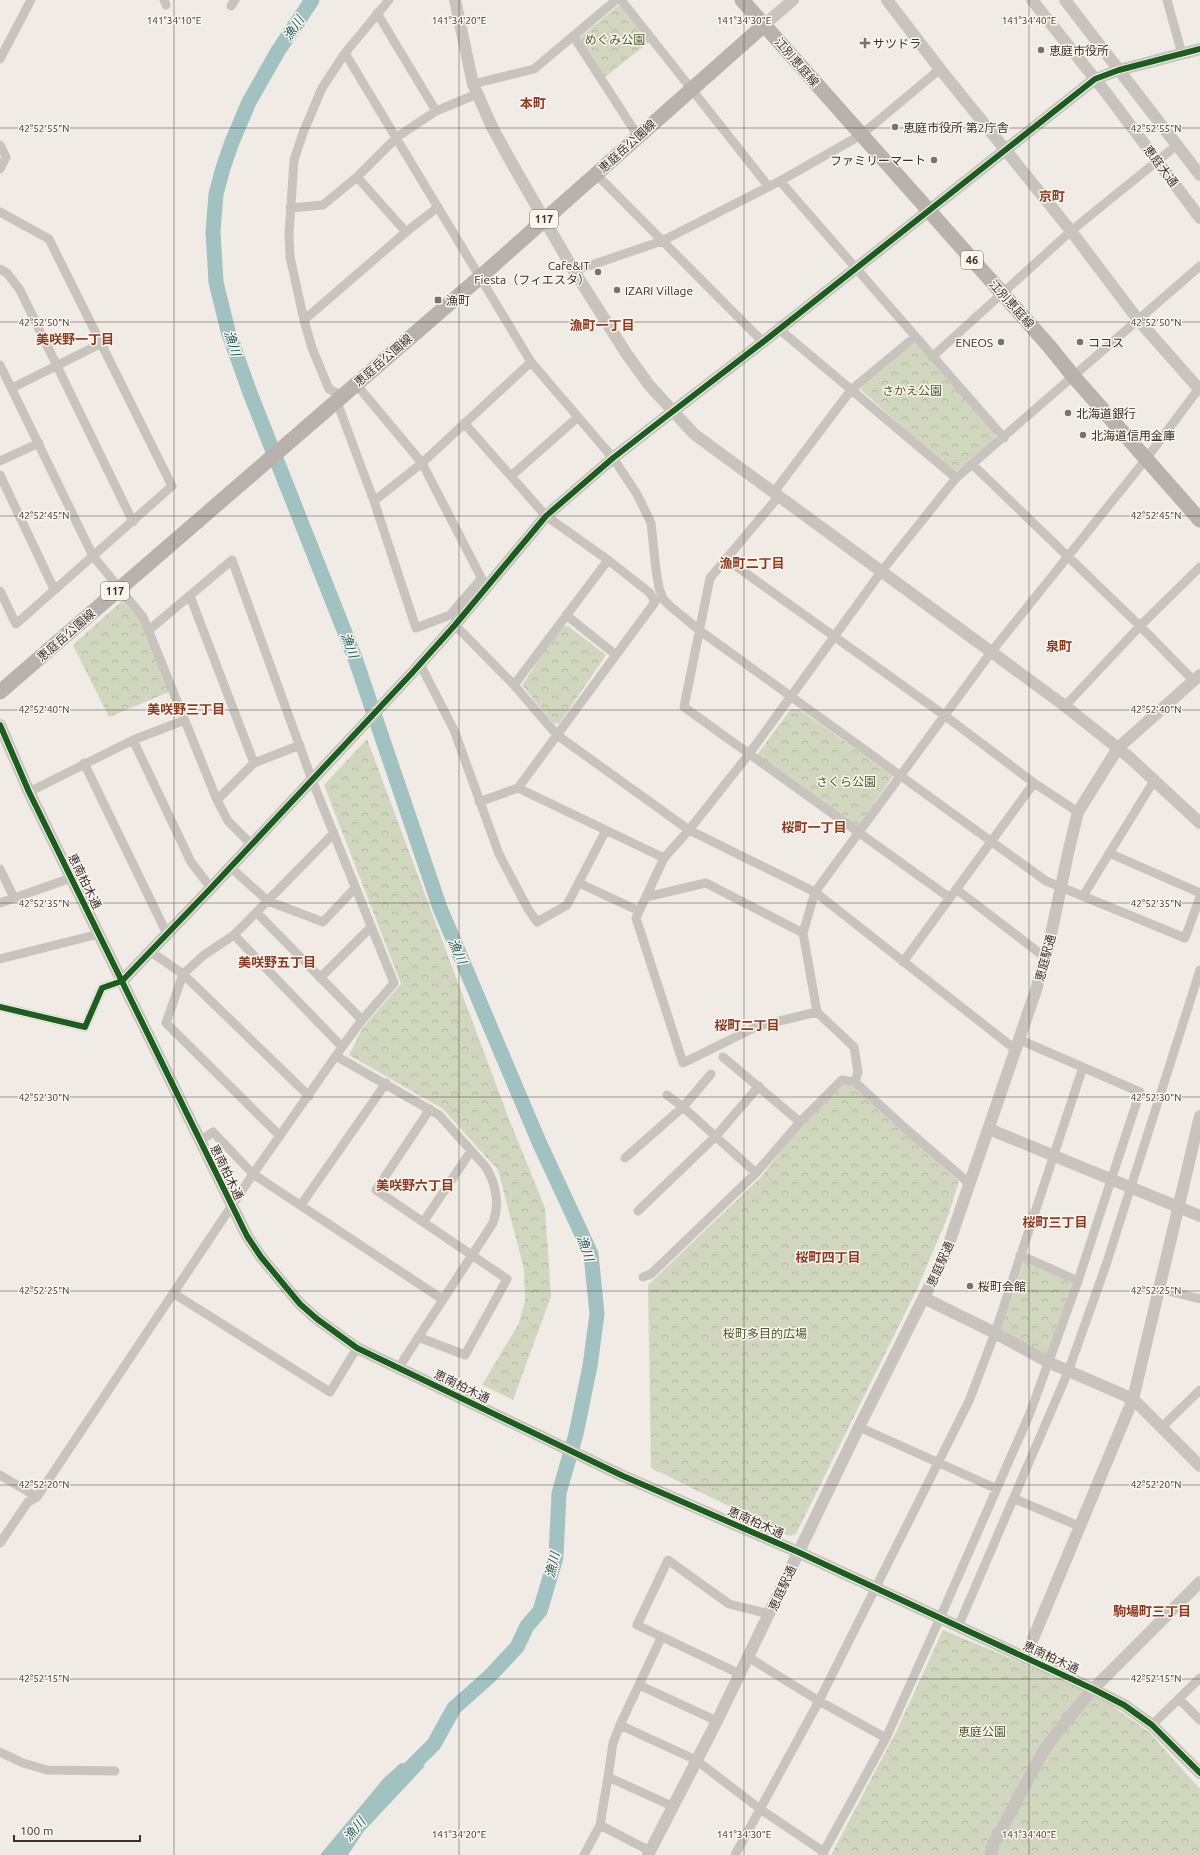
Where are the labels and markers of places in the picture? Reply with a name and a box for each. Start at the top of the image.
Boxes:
place label: サツドラ [873,37,921,50]
marker: サツドラ [860,38,870,48]
place label: 恵庭市役所 [1049,44,1109,57]
marker: 恵庭市役所 [1036,45,1046,55]
place label: 恵庭市役所 第2庁舎 [903,121,1009,134]
marker: 恵庭市役所 第2庁舎 [890,122,900,132]
place label: ファミリーマート [830,154,926,167]
marker: ファミリーマート [929,155,939,165]
place label: Cafe&IT Fiesta（フィエスタ） [474,259,590,286]
marker: Cafe&IT Fiesta（フィエスタ） [593,267,603,277]
place label: IZARI Village [625,284,693,297]
marker: IZARI Village [612,285,622,295]
place label: 漁町 [446,294,470,307]
marker: 漁町 [433,295,443,305]
place label: ENEOS [956,336,993,349]
place label: ココス [1088,336,1124,349]
marker: ENEOS [996,337,1006,347]
marker: ココス [1075,337,1085,347]
place label: 北海道銀行 [1076,407,1136,420]
marker: 北海道銀行 [1063,408,1073,418]
place label: 北海道信用金庫 [1091,429,1175,442]
marker: 北海道信用金庫 [1078,430,1088,440]
place label: 桜町会館 [978,1280,1026,1293]
marker: 桜町会館 [965,1281,975,1291]

